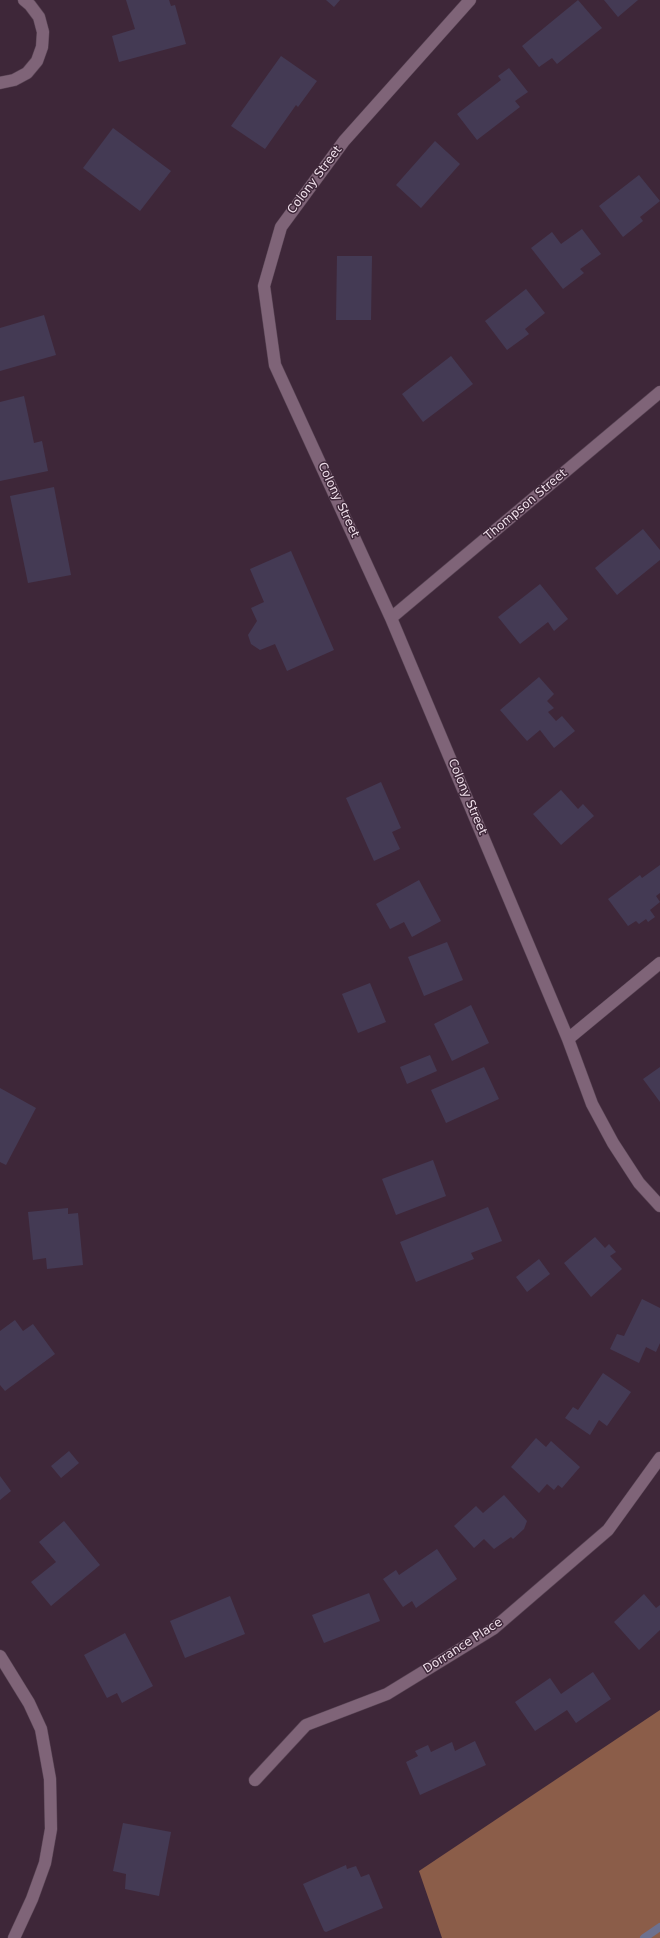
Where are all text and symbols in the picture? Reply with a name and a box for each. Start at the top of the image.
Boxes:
street label: Colony Street [285,143,345,217]
street label: Colony Street [314,460,362,540]
street label: Thompson Street [482,466,570,544]
street label: Colony Street [444,757,490,837]
street label: Dorrance Place [421,1615,505,1677]

